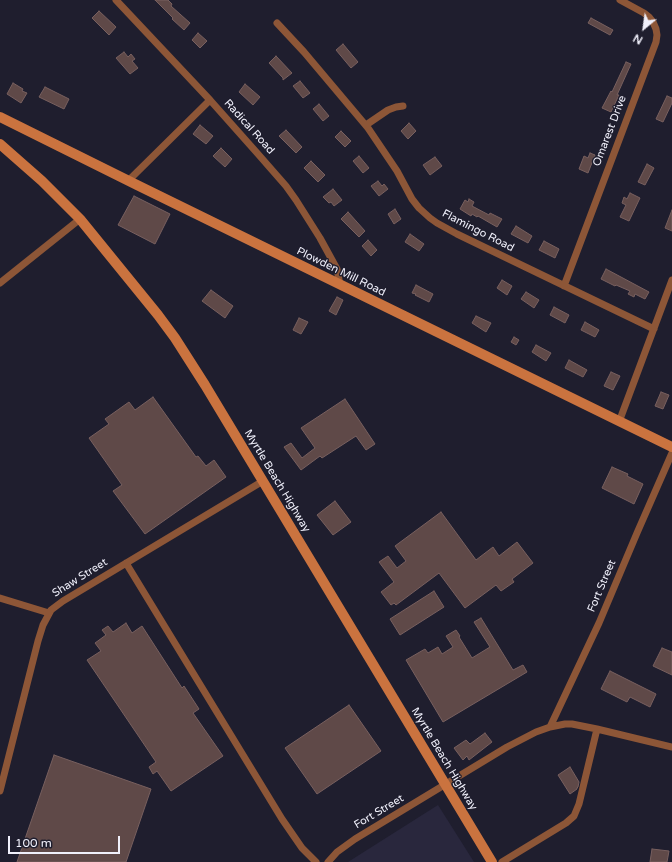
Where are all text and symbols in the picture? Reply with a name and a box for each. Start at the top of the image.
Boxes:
north arrow [624,8,664,48]
text: N [631,31,645,47]
street label: Omarest Drive [590,94,630,168]
street label: Radical Road [221,97,277,157]
street label: Flamingo Road [440,207,516,255]
street label: Plowden Mill Road [294,245,388,299]
street label: Myrtle Beach Highway [241,427,313,535]
street label: Shaw Street [50,556,110,600]
street label: Fort Street [585,558,619,614]
street label: Myrtle Beach Highway [408,705,480,813]
street label: Fort Street [352,792,406,832]
scale bar [10,828,122,854]
text: 100 m [15,836,52,850]

